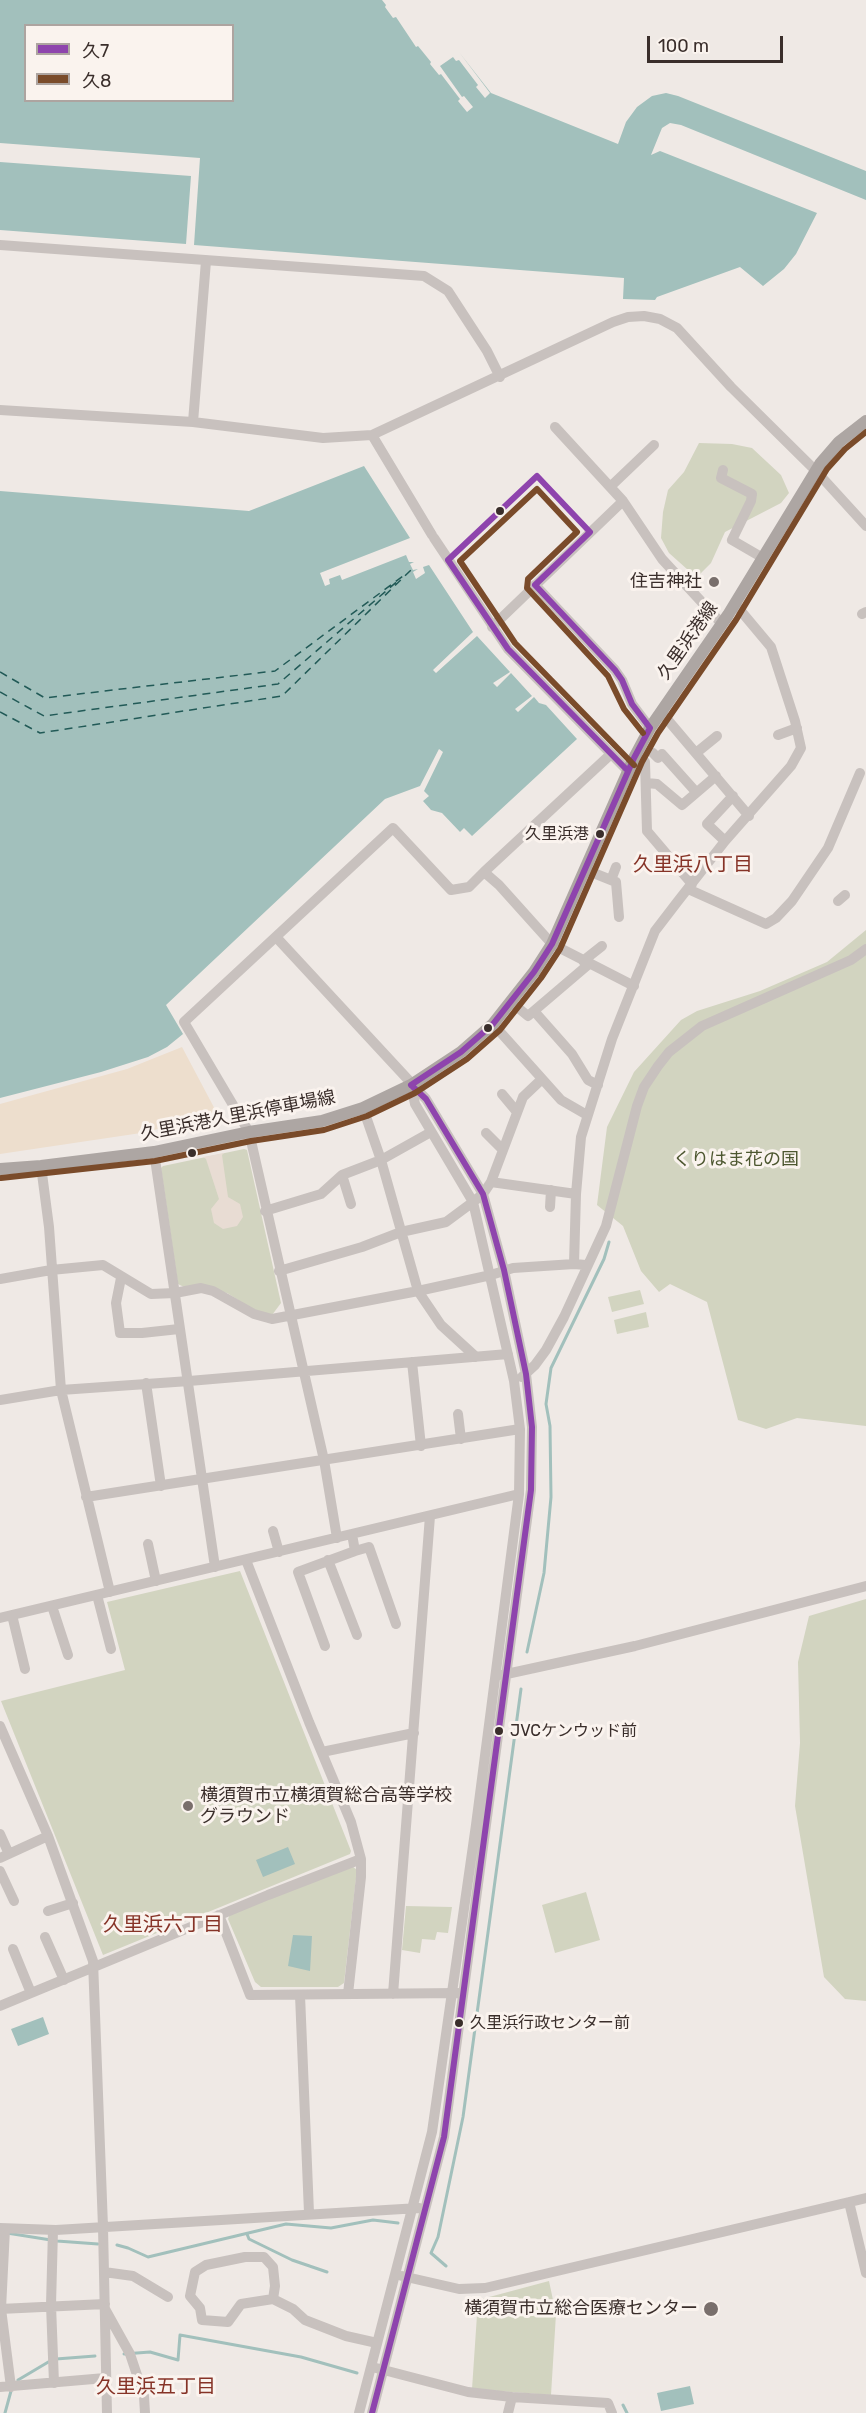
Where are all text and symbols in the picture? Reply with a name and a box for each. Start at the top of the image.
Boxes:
legend [24,24,234,102]
scale bar [650,24,786,62]
text: 100 m [658,35,709,57]
text: 久7 [82,40,109,62]
text: 久8 [82,70,111,92]
unlabelled marker [494,505,506,517]
place label: 住吉神社 [630,571,702,593]
marker: 住吉神社 [707,575,721,589]
street label: 久里浜港線 [653,598,723,684]
place label: 久里浜港 [525,824,589,844]
marker: 久里浜港 [594,828,606,840]
district label: 久里浜八丁目 [633,853,753,877]
unlabelled marker [482,1022,494,1034]
street label: 久里浜港久里浜停車場線 [139,1087,337,1145]
unlabelled marker [186,1147,198,1159]
park label: くりはま花の国 [673,1149,799,1171]
place label: JVCケンウッド前 [510,1721,637,1741]
marker: JVCケンウッド前 [493,1725,505,1737]
place label: 横須賀市立横須賀総合高等学校 グラウンド [200,1785,452,1828]
marker: 横須賀市立横須賀総合高等学校 グラウンド [181,1799,195,1813]
district label: 久里浜六丁目 [103,1913,223,1937]
place label: 久里浜行政センター前 [470,2013,630,2033]
marker: 久里浜行政センター前 [453,2017,465,2029]
place label: 横須賀市立総合医療センター [464,2298,698,2320]
marker: 横須賀市立総合医療センター [702,2300,720,2318]
district label: 久里浜五丁目 [96,2375,216,2399]

